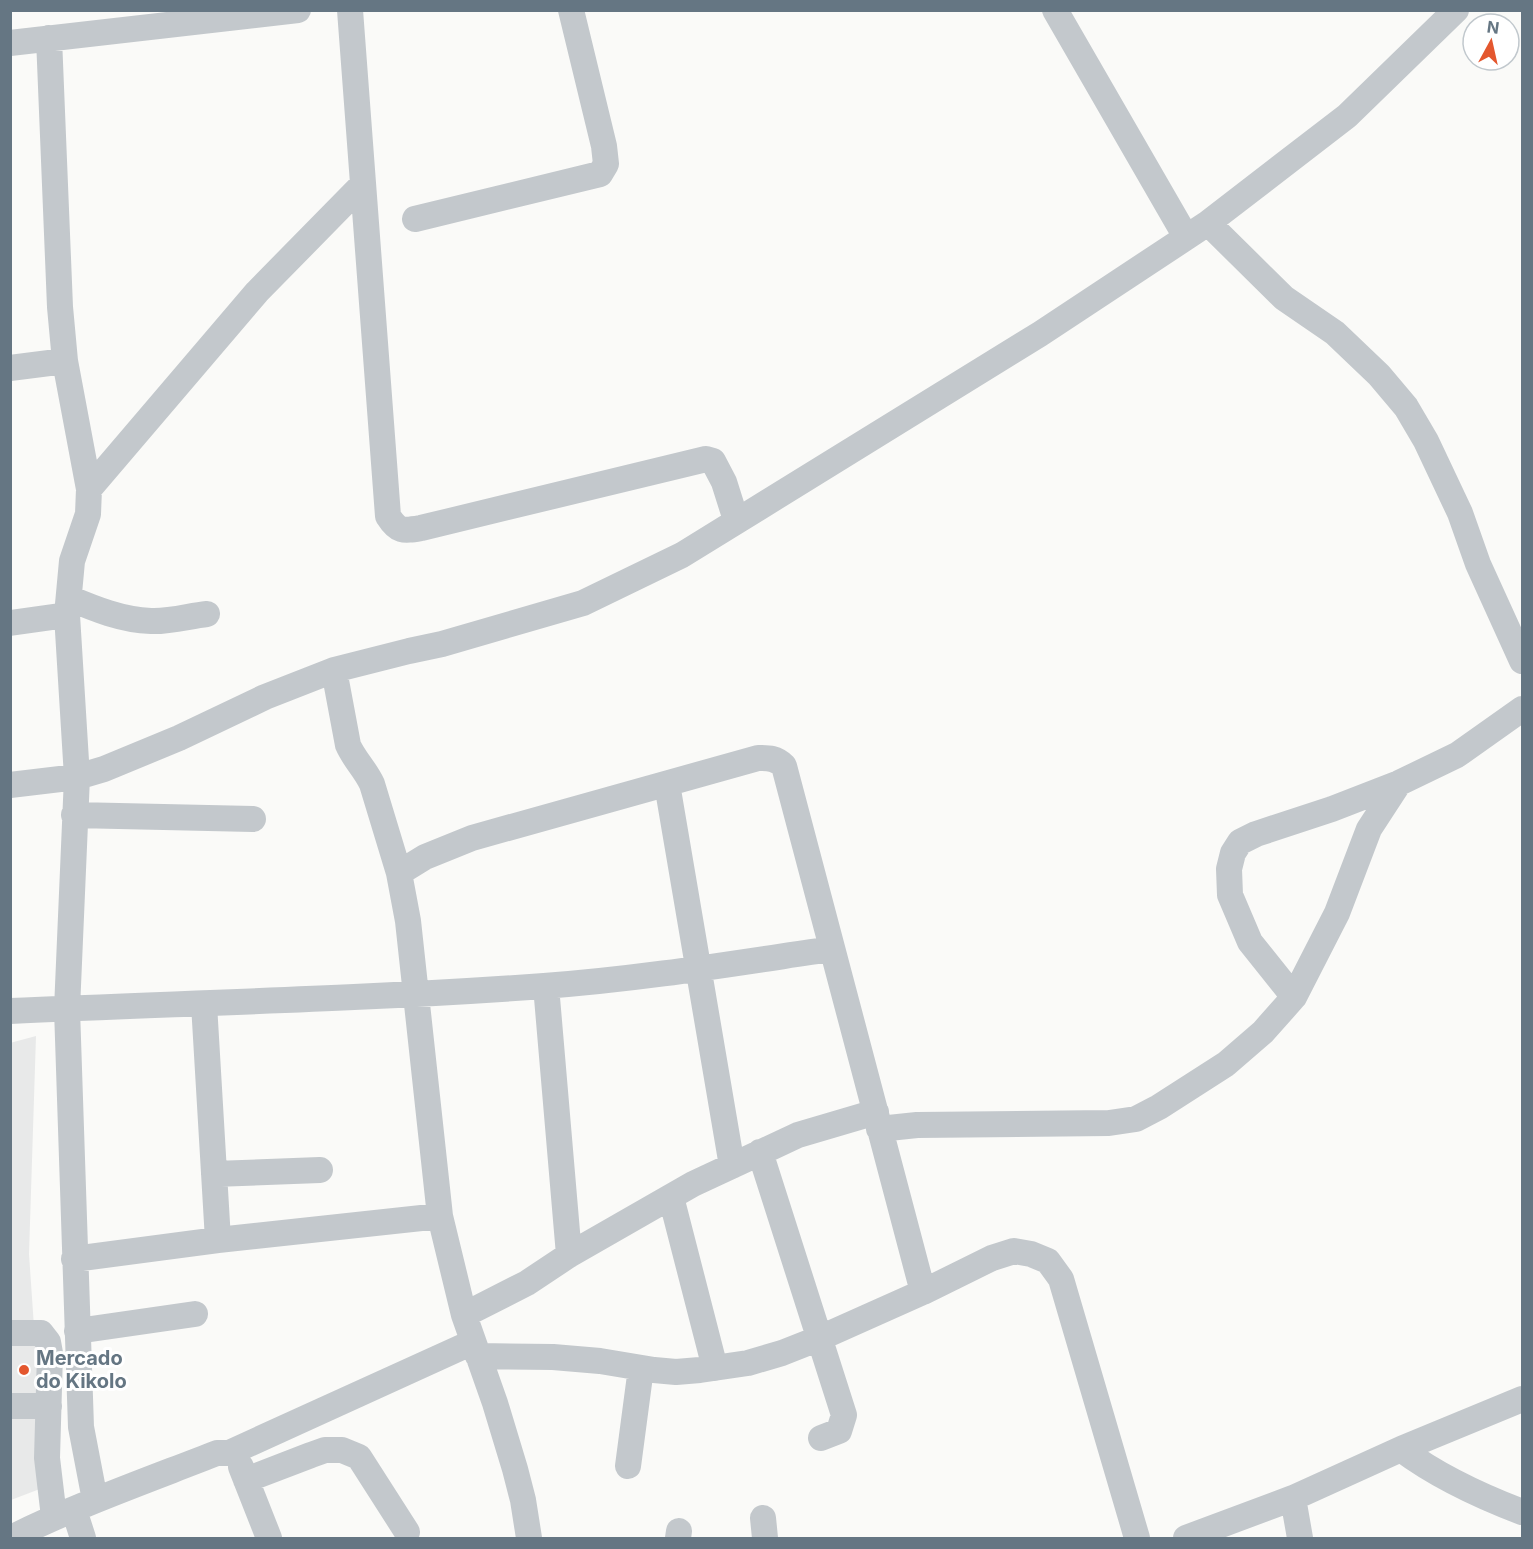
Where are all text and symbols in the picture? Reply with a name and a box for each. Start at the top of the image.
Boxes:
north arrow [1461,12,1521,72]
text: N [1486,16,1501,38]
place label: Mercado do Kikolo [36,1346,127,1393]
marker: Mercado do Kikolo [17,1363,31,1377]

